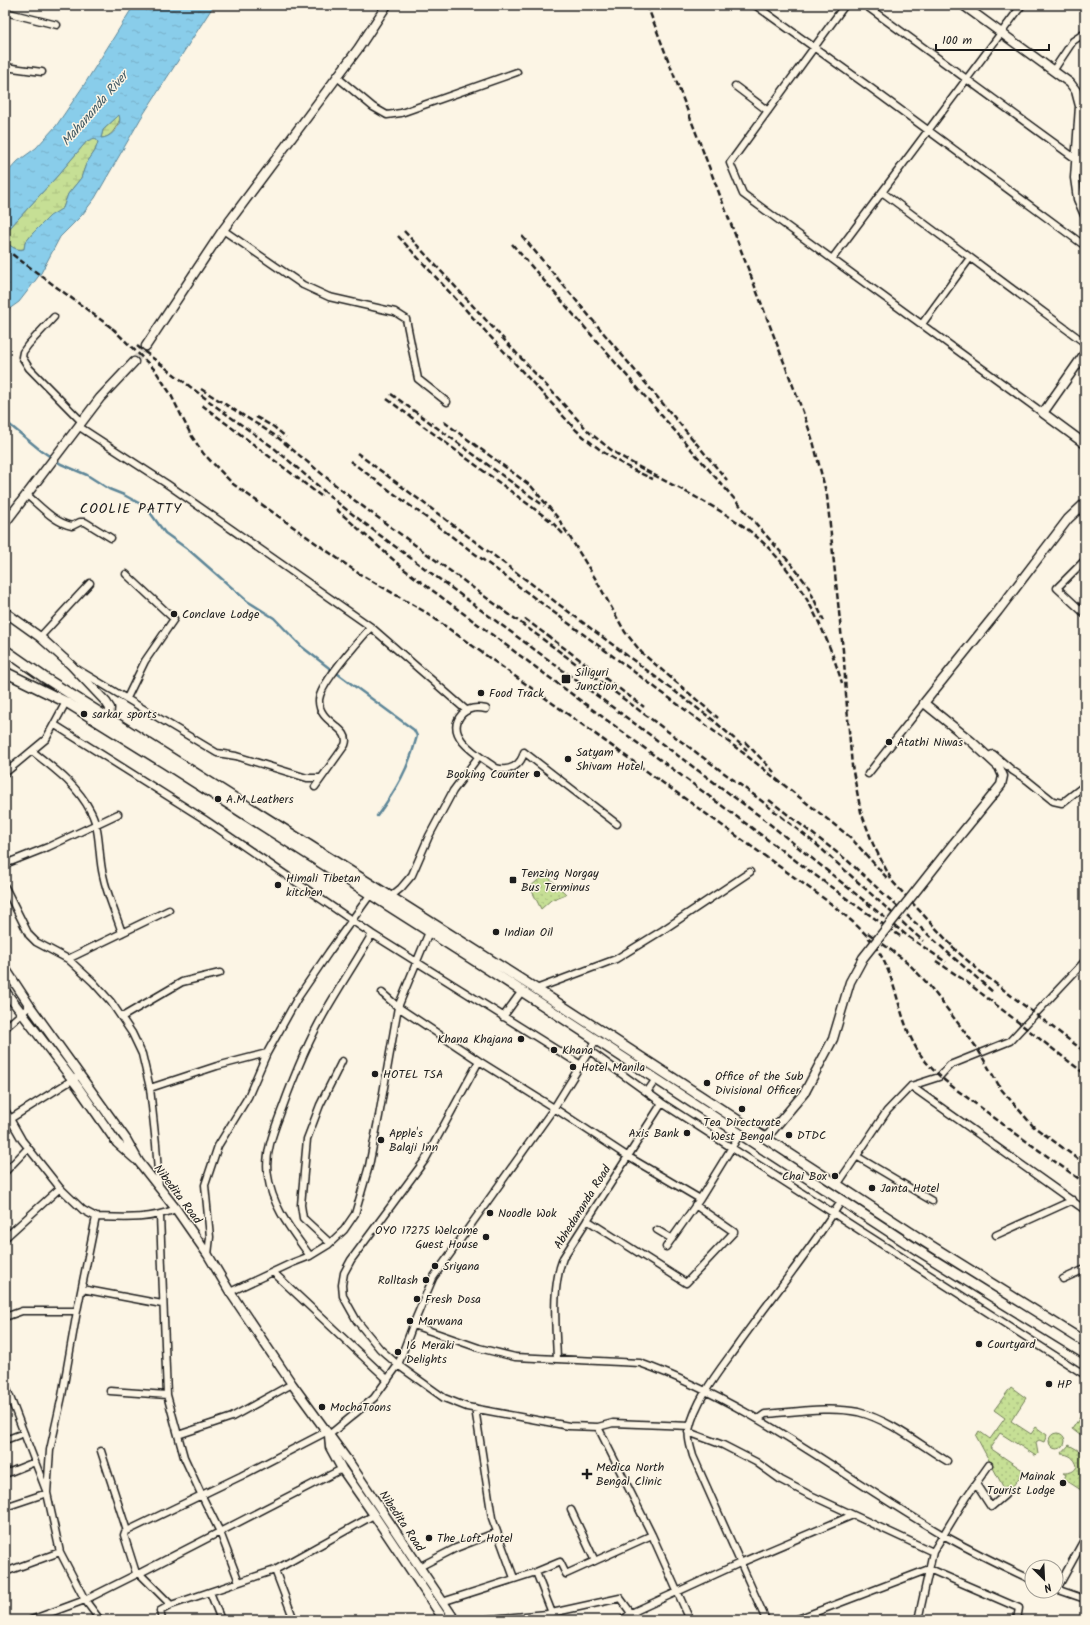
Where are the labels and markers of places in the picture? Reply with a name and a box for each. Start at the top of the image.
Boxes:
place label: Conclave Lodge [182,605,260,624]
marker: Conclave Lodge [169,609,179,619]
place label: Siliguri Junction [575,663,617,696]
marker: Siliguri Junction [560,673,572,685]
place label: Food Track [489,684,544,703]
marker: Food Track [476,688,486,698]
place label: sarkar sports [92,705,157,724]
marker: sarkar sports [79,709,89,719]
place label: Atathi Niwas [897,733,963,752]
marker: Atathi Niwas [884,737,894,747]
place label: Satyam Shivam Hotel [576,743,643,776]
marker: Satyam Shivam Hotel [563,754,573,764]
place label: Booking Counter [446,765,530,784]
marker: Booking Counter [532,769,542,779]
place label: A.M Leathers [226,790,294,809]
marker: A.M Leathers [213,794,223,804]
place label: Tenzing Norgay Bus Terminus [521,864,599,897]
place label: Himali Tibetan kitchen [286,869,360,902]
marker: Tenzing Norgay Bus Terminus [508,875,518,885]
marker: Himali Tibetan kitchen [273,880,283,890]
place label: Indian Oil [504,923,553,942]
marker: Indian Oil [491,927,501,937]
place label: Khana Khajana [437,1030,513,1049]
marker: Khana Khajana [516,1034,526,1044]
place label: Khana [562,1041,594,1060]
marker: Khana [549,1045,559,1055]
place label: Hotel Manila [581,1058,646,1077]
marker: Hotel Manila [568,1062,578,1072]
place label: HOTEL TSA [383,1065,443,1084]
place label: Office of the Sub Divisional Officer [715,1067,804,1100]
marker: HOTEL TSA [370,1069,380,1079]
marker: Office of the Sub Divisional Officer [702,1078,712,1088]
marker: Tea Directorate West Bengal [737,1104,747,1114]
place label: Tea Directorate West Bengal [703,1113,781,1146]
place label: Apple's Balaji Inn [389,1124,438,1157]
place label: Axis Bank [629,1124,679,1143]
place label: DTDC [797,1126,826,1145]
marker: Axis Bank [682,1128,692,1138]
marker: DTDC [784,1130,794,1140]
marker: Apple's Balaji Inn [376,1135,386,1145]
place label: Chai Box [782,1167,828,1186]
marker: Chai Box [830,1171,840,1181]
place label: Janta Hotel [880,1179,939,1198]
marker: Janta Hotel [867,1183,877,1193]
place label: Noodle Wok [498,1204,557,1223]
marker: Noodle Wok [485,1208,495,1218]
place label: OYO 17275 Welcome Guest House [375,1221,479,1254]
marker: OYO 17275 Welcome Guest House [481,1232,491,1242]
place label: Sriyana [443,1257,480,1276]
marker: Sriyana [430,1261,440,1271]
place label: Rolltash [378,1271,418,1290]
marker: Rolltash [421,1275,431,1285]
place label: Fresh Dosa [425,1290,481,1309]
marker: Fresh Dosa [412,1294,422,1304]
place label: Marwana [418,1312,463,1331]
marker: Marwana [405,1316,415,1326]
place label: Courtyard [987,1335,1036,1354]
place label: 16 Meraki Delights [406,1336,455,1369]
marker: Courtyard [974,1339,984,1349]
marker: 16 Meraki Delights [393,1347,403,1357]
place label: HP [1057,1375,1072,1394]
marker: HP [1044,1379,1054,1389]
place label: MochaToons [330,1398,391,1417]
marker: MochaToons [317,1402,327,1412]
place label: Medica North Bengal Clinic [596,1458,664,1491]
place label: Mainak Tourist Lodge [987,1467,1056,1500]
marker: Medica North Bengal Clinic [581,1468,593,1480]
marker: Mainak Tourist Lodge [1058,1478,1068,1488]
place label: The Loft Hotel [437,1529,513,1548]
marker: The Loft Hotel [424,1533,434,1543]

